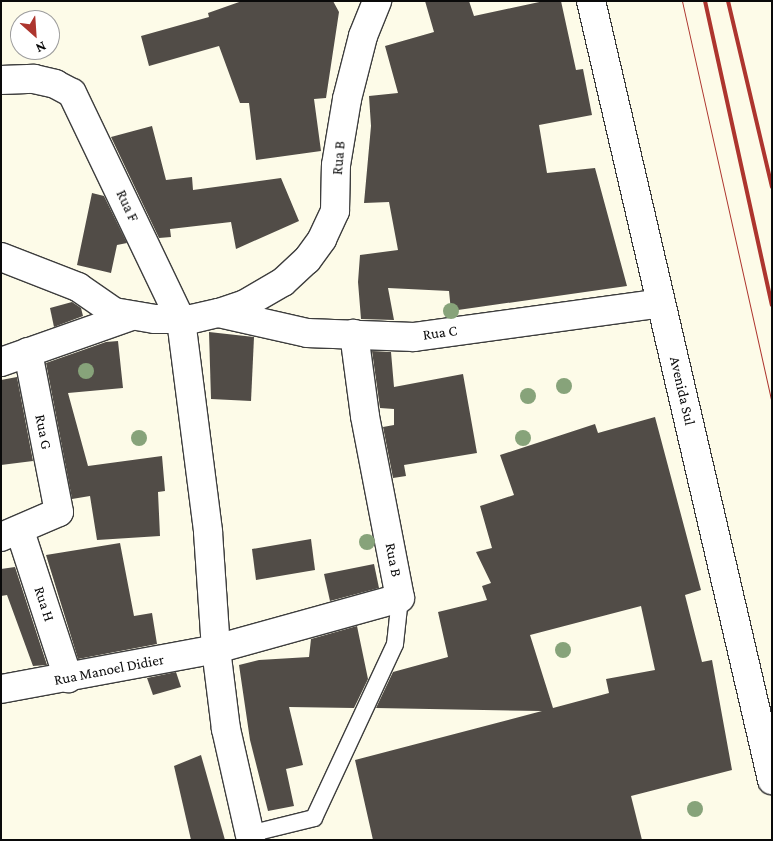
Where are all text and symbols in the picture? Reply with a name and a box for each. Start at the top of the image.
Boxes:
north arrow [10,10,60,60]
text: N [33,38,49,57]
street label: Rua B [329,140,349,176]
street label: Rua F [112,187,142,225]
street label: Rua C [422,322,458,344]
street label: Avenida Sul [665,355,699,427]
street label: Rua G [31,413,55,451]
street label: Rua B [381,542,405,578]
street label: Rua H [30,584,58,624]
street label: Rua Manoel Didier [52,651,166,689]

